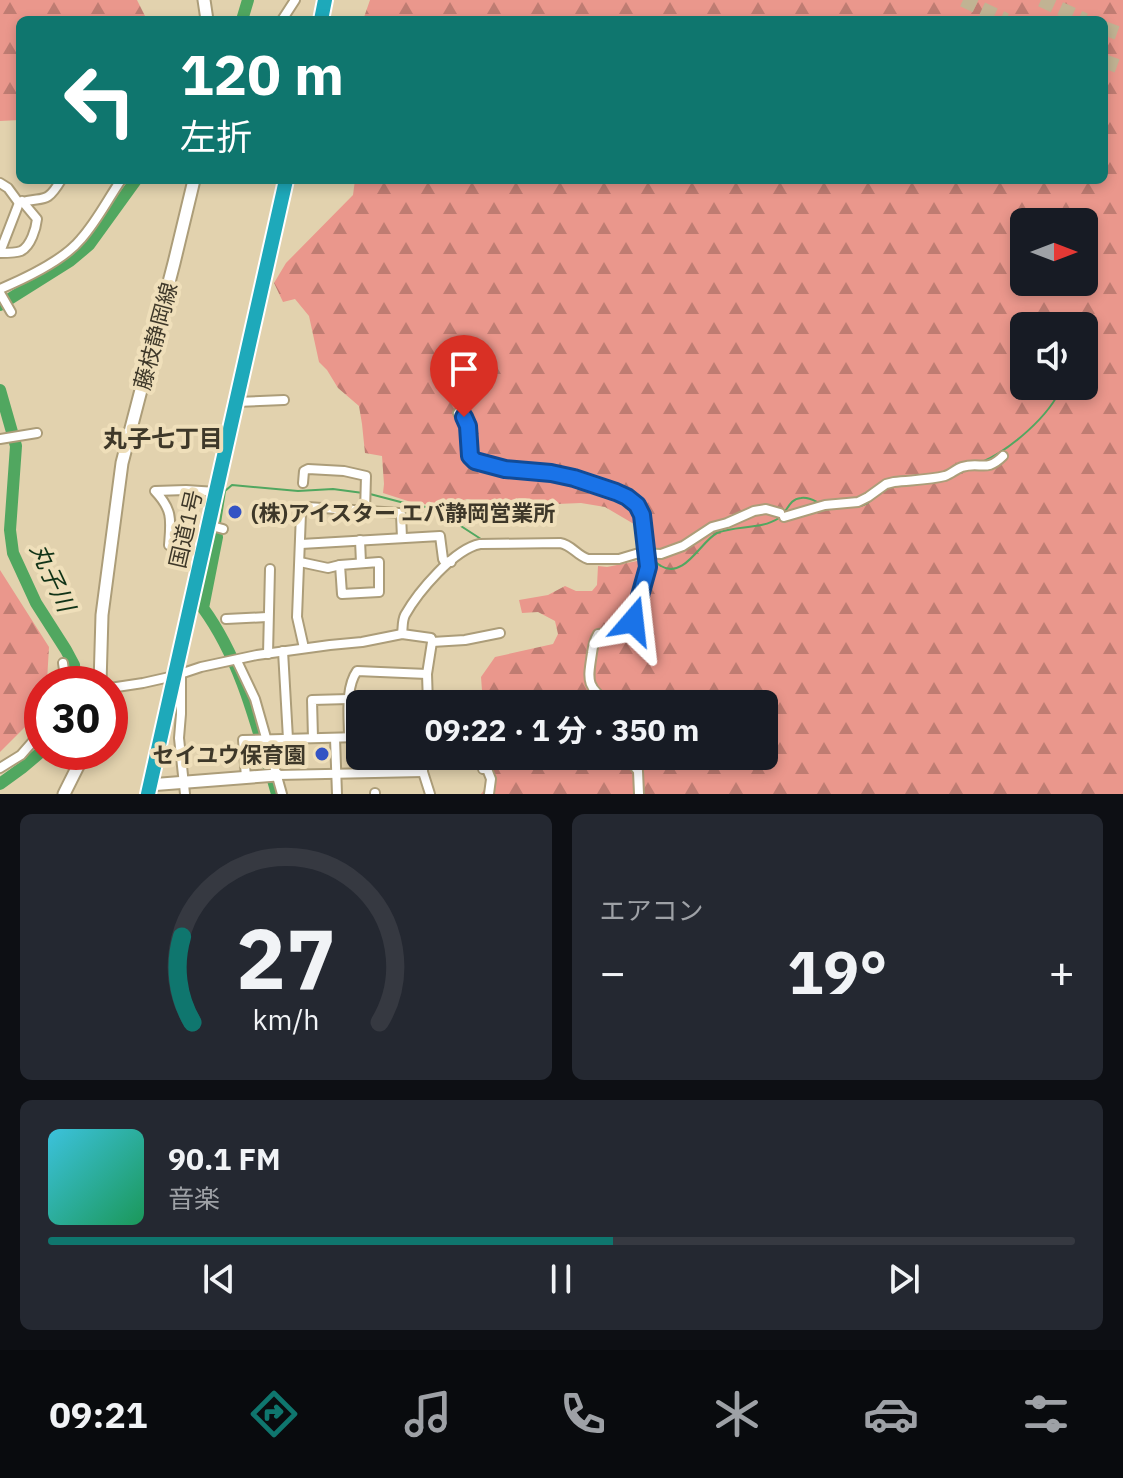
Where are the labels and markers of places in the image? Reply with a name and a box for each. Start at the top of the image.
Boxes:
pin [430,335,498,417]
place label: (株)アイスター エバ静岡営業所 [251,498,555,527]
marker: (株)アイスター エバ静岡営業所 [226,503,244,521]
place label: セイユウ保育園 [152,740,306,769]
marker: セイユウ保育園 [313,745,331,763]

